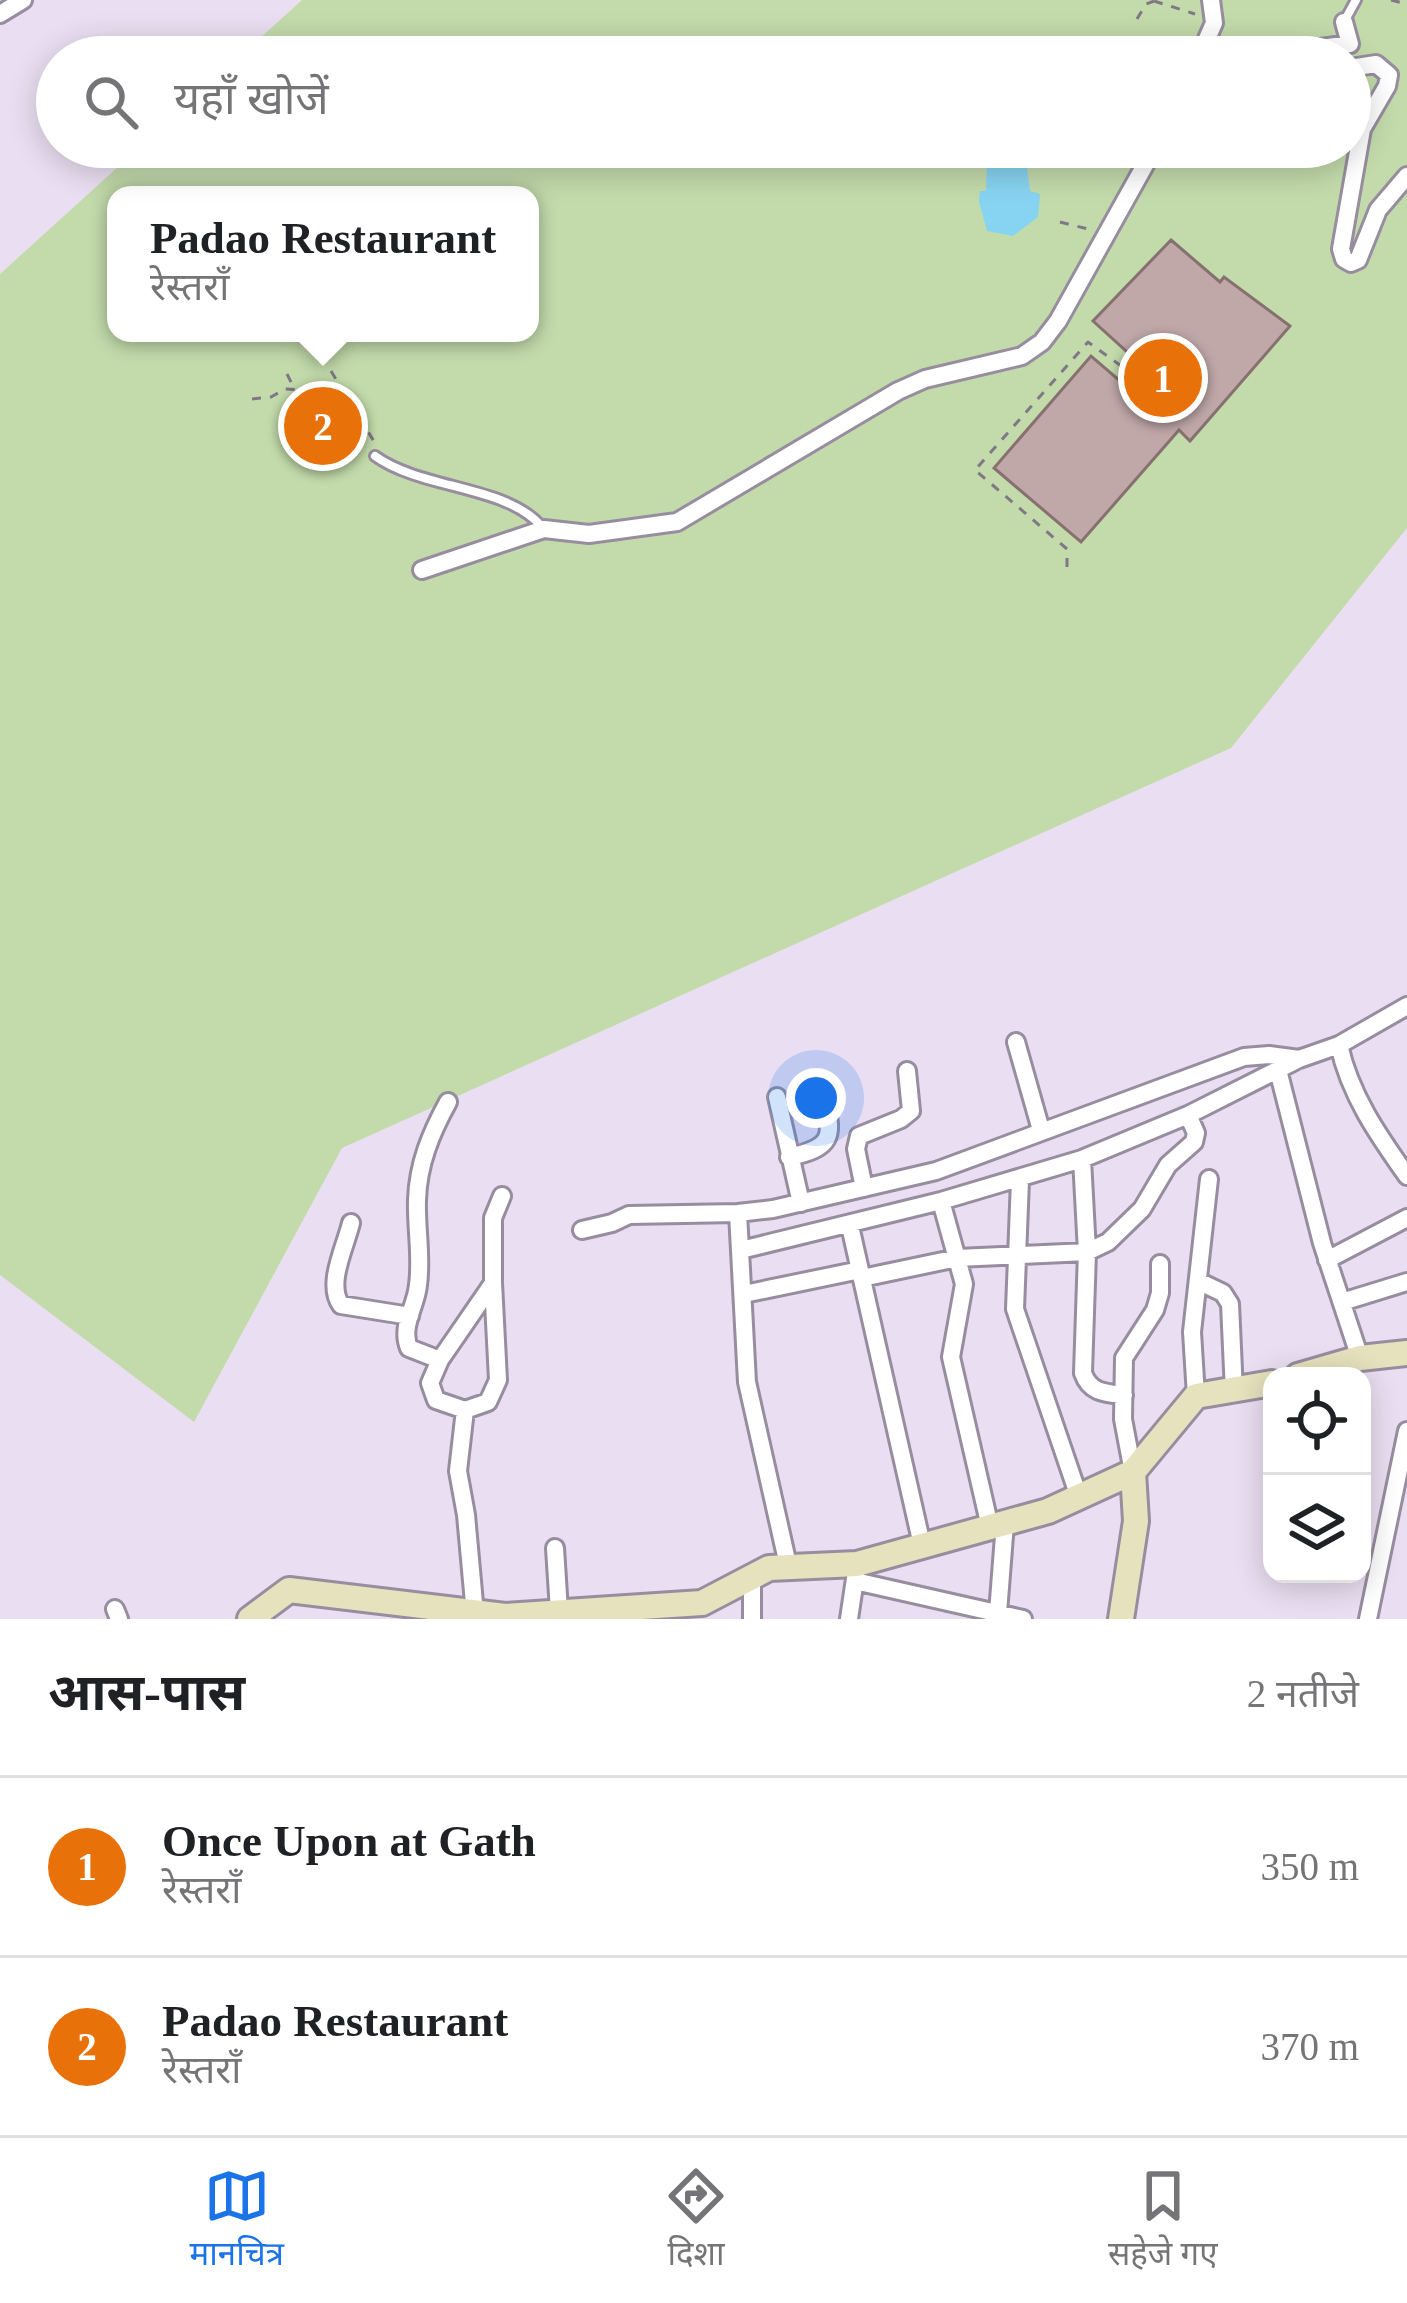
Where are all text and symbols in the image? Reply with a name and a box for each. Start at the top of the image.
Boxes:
search box [36,36,1371,168]
icon: search [78,69,144,135]
text: यहाँ खोजें [174,74,329,124]
popup [107,186,539,342]
text: Padao Restaurant [150,213,496,263]
text: रेस्तराँ [150,265,229,308]
pin: 1 [1124,333,1202,423]
pin: 2 [284,381,362,471]
your location [786,1068,846,1128]
map controls [1263,1367,1371,1583]
button: locate [1263,1367,1371,1475]
button: layers [1263,1475,1371,1583]
text: आस-पास [48,1665,245,1721]
text: 2 नतीजे [1247,1672,1359,1715]
text: Once Upon at Gath [162,1816,536,1866]
text: 1 [77,1845,97,1888]
text: 350 m [1260,1845,1359,1888]
text: रेस्तराँ [162,1868,241,1911]
text: Padao Restaurant [162,1996,508,2046]
text: 2 [77,2025,97,2068]
text: 370 m [1260,2025,1359,2068]
text: रेस्तराँ [162,2048,241,2091]
tab: मानचित्र [190,2163,284,2278]
tab: दिशा [663,2163,729,2278]
tab: सहेजे गए [1108,2163,1217,2278]

